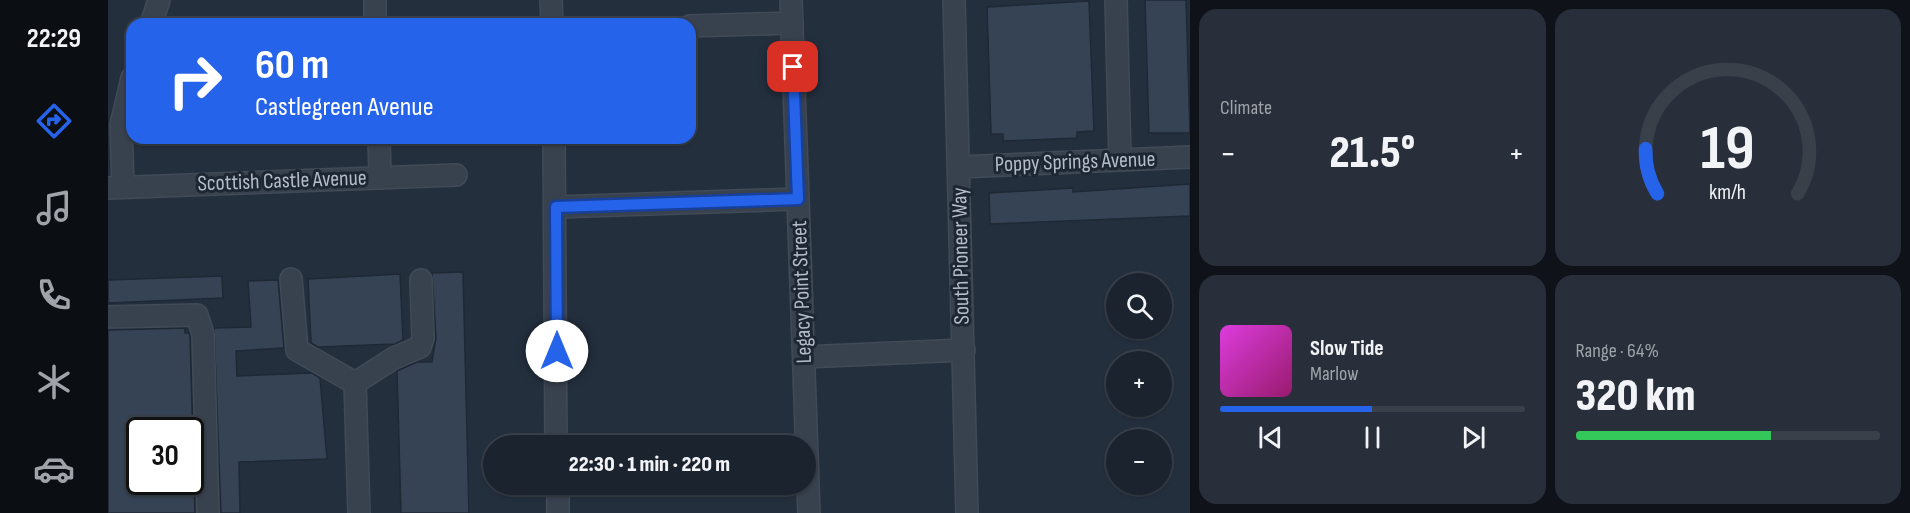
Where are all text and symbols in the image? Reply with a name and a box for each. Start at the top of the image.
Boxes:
text: 22:29 [27,23,81,55]
text: 60 m [255,40,329,91]
pin [767,41,818,92]
icon: right [156,42,234,120]
icon: arrive [776,50,809,83]
text: Castlegreen Avenue [255,91,434,123]
text: Climate [1220,96,1272,120]
icon: directions [33,100,75,142]
text: 19 [1701,112,1755,187]
text: 21.5° [1329,126,1415,181]
text: − [1220,134,1236,174]
text: + [1508,134,1525,174]
street label: Poppy Springs Avenue [994,146,1156,178]
street label: Scottish Castle Avenue [197,165,367,197]
text: km/h [1709,181,1746,206]
icon: music [33,187,75,229]
street label: South Pioneer Way [946,187,976,325]
street label: Legacy Point Street [786,220,818,364]
map controls [1106,273,1172,495]
button: search [1106,273,1172,339]
icon: phone [33,274,75,316]
position arrow [525,319,589,383]
text: Slow Tide [1310,335,1384,362]
text: Range · 64% [1576,339,1659,363]
button: + [1106,351,1172,417]
icon: climate [33,361,75,403]
text: Marlow [1310,362,1358,386]
text: 320 km [1576,369,1696,424]
speed limit sign: 30 [126,417,204,495]
icon: previous [1254,421,1287,454]
icon: pause [1356,421,1389,454]
icon: next [1457,421,1490,454]
button: − [1106,429,1172,495]
icon: car [33,448,75,490]
text: 22:30 · 1 min · 220 m [569,451,730,478]

